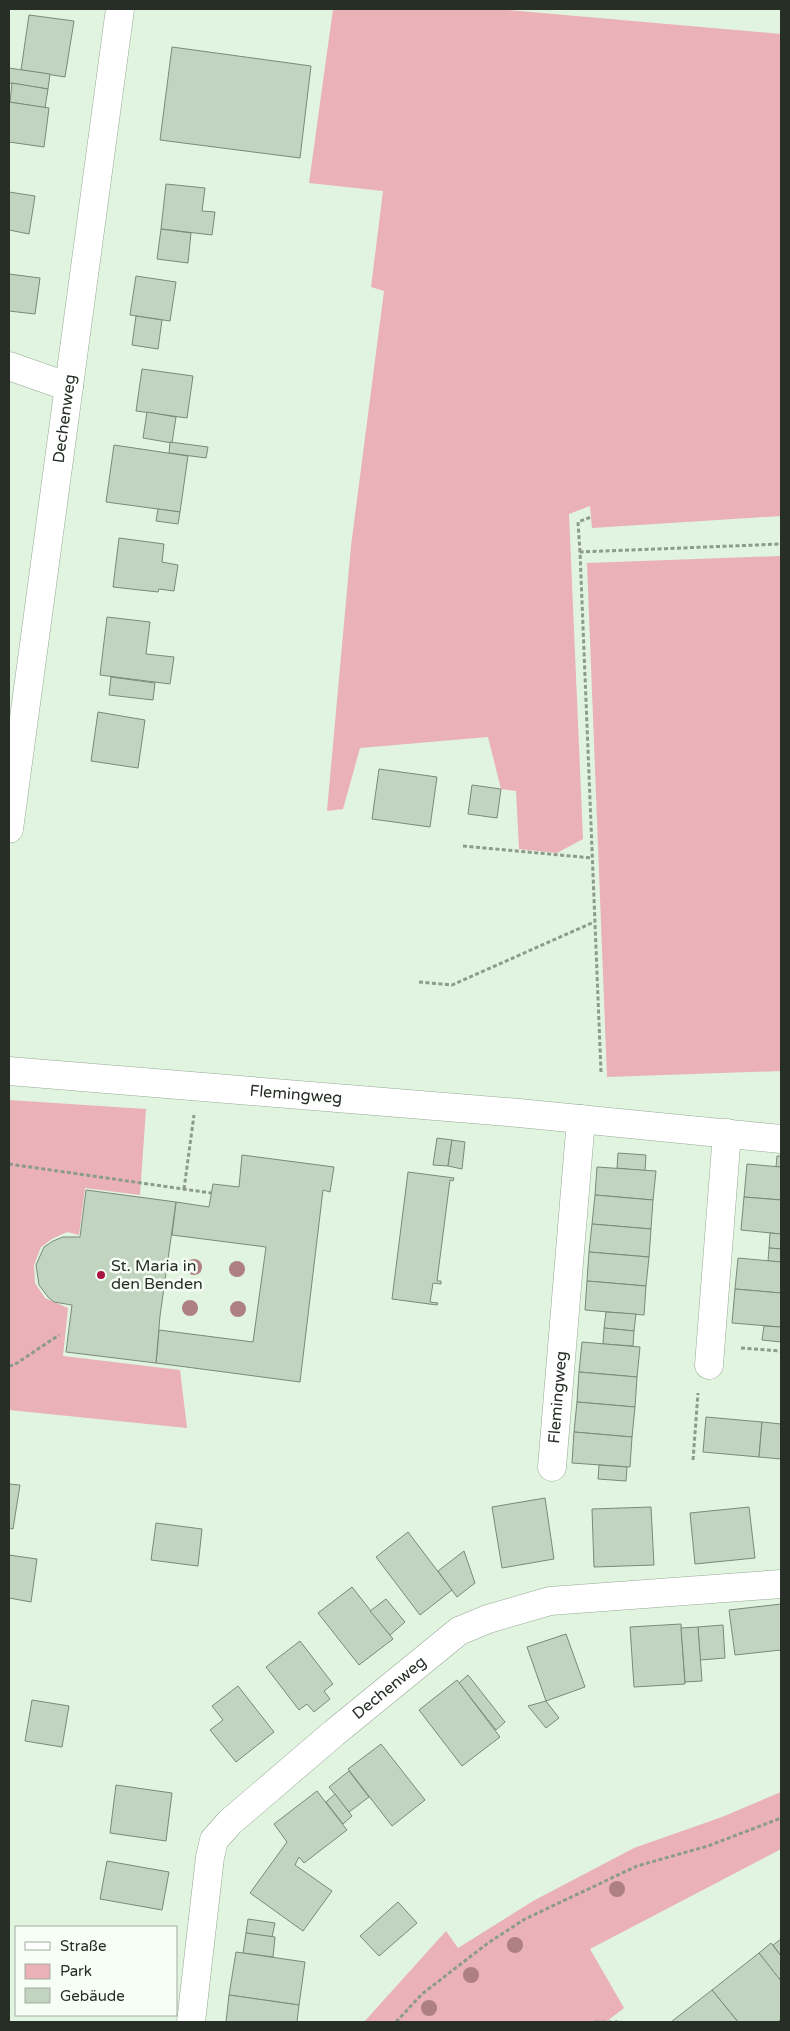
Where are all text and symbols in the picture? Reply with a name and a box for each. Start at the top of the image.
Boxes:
street label: Dechenweg [49,373,80,464]
street label: Flemingweg [249,1081,343,1108]
place label: St. Maria in den Benden [111,1256,203,1294]
marker: St. Maria in den Benden [95,1269,107,1281]
street label: Flemingweg [544,1350,572,1444]
street label: Dechenweg [348,1652,430,1724]
legend [15,1926,178,2016]
text: Straße [60,1937,106,1955]
text: Park [60,1962,92,1980]
text: Gebäude [60,1987,125,2005]

